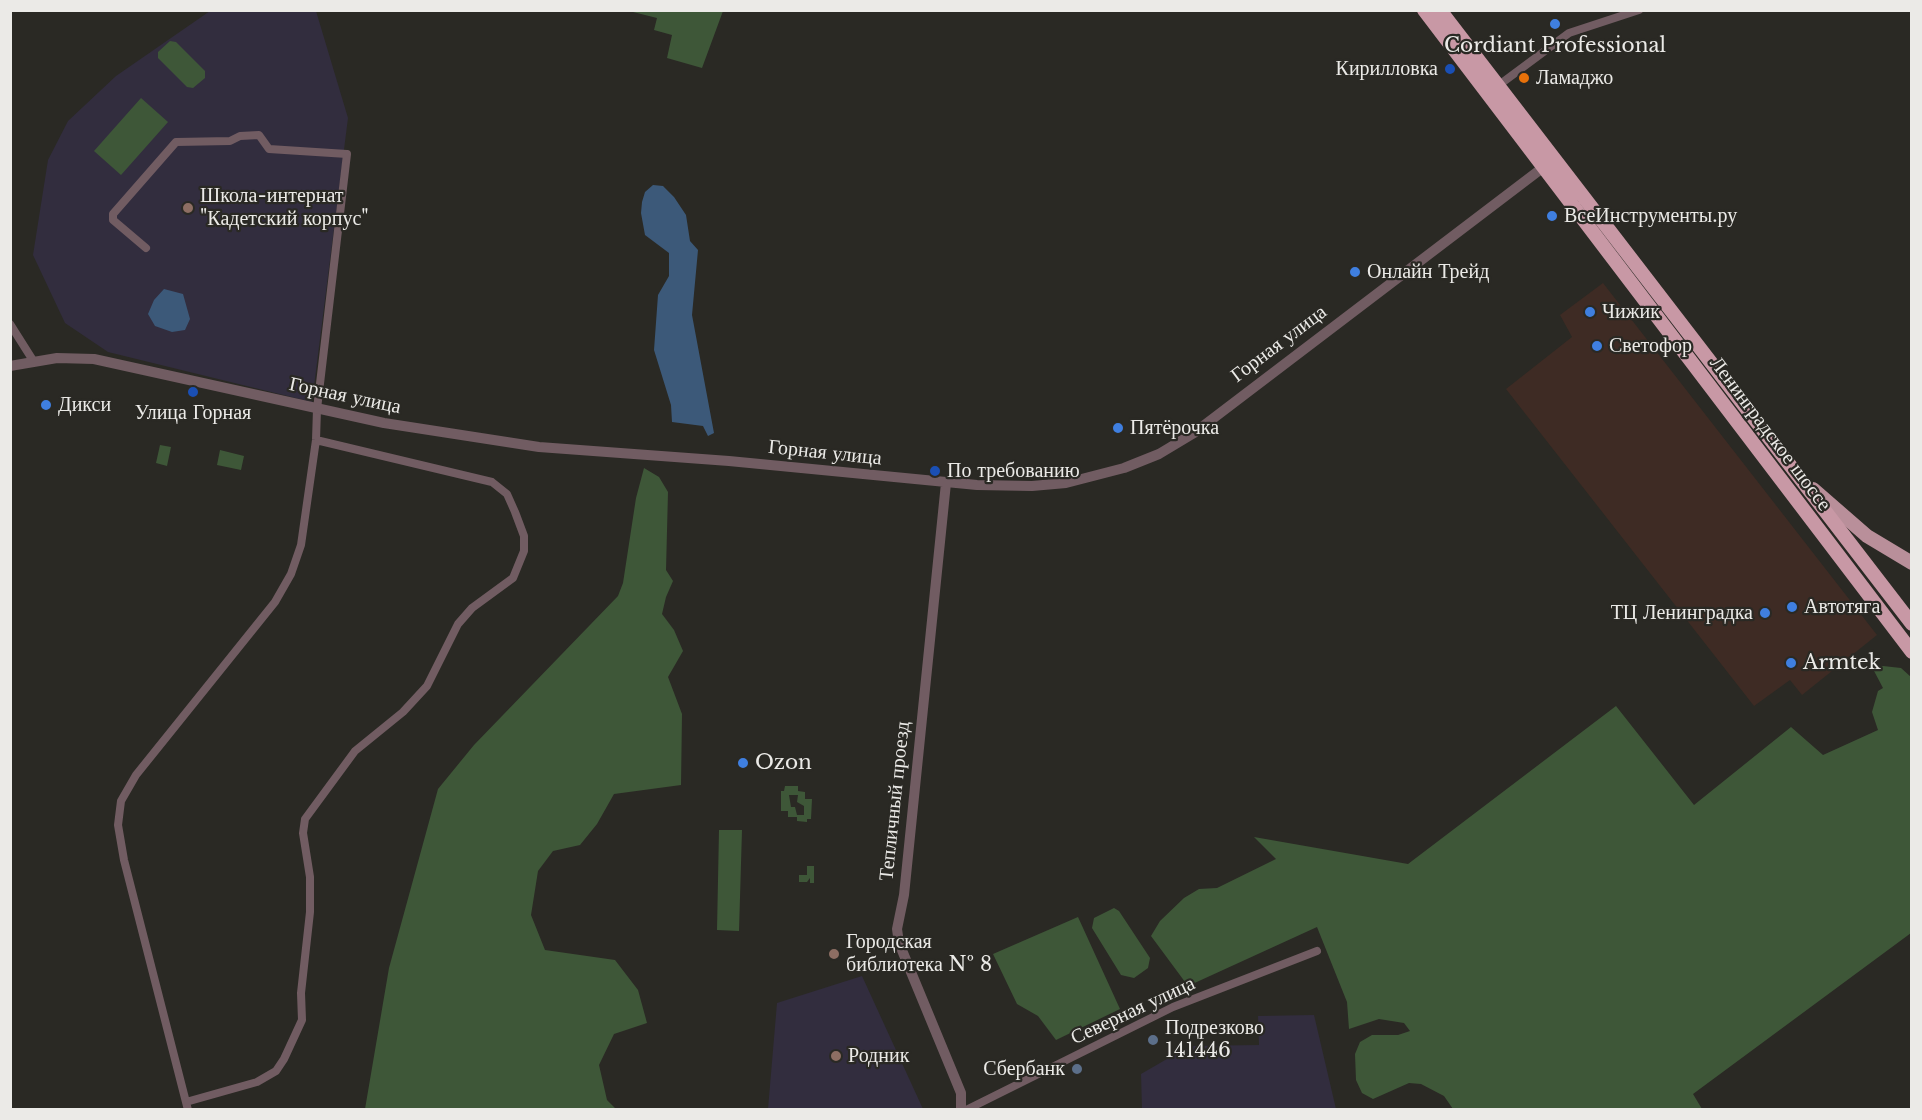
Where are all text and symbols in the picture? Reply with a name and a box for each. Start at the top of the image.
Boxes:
marker: Cordiant Professional [1548,17,1562,31]
place label: Cordiant Professional [1444,34,1666,58]
place label: Кирилловка [1336,57,1438,81]
marker: Кирилловка [1443,62,1457,76]
place label: Ламаджо [1536,66,1613,90]
marker: Ламаджо [1517,71,1531,85]
place label: Школа-интернат "Кадетский корпус" [200,184,369,231]
marker: Школа-интернат "Кадетский корпус" [181,201,195,215]
place label: ВсеИнструменты.ру [1564,204,1737,228]
marker: ВсеИнструменты.ру [1545,209,1559,223]
place label: Онлайн Трейд [1367,260,1489,284]
marker: Онлайн Трейд [1348,265,1362,279]
street label: Горная улица [1226,300,1332,388]
place label: Чижик [1602,300,1660,324]
marker: Чижик [1583,305,1597,319]
place label: Светофор [1609,334,1692,358]
marker: Светофор [1590,339,1604,353]
street label: Ленинградское шоссе [1704,352,1836,516]
street label: Горная улица [287,372,403,420]
marker: Улица Горная [186,385,200,399]
place label: Дикси [58,393,111,417]
marker: Дикси [39,398,53,412]
place label: Улица Горная [135,401,251,425]
place label: Пятёрочка [1130,416,1219,440]
marker: Пятёрочка [1111,421,1125,435]
street label: Горная улица [767,435,883,471]
place label: По требованию [947,459,1080,483]
marker: По требованию [928,464,942,478]
place label: Автотяга [1804,595,1880,619]
marker: Автотяга [1785,600,1799,614]
place label: ТЦ Ленинградка [1611,601,1753,625]
marker: ТЦ Ленинградка [1758,606,1772,620]
place label: Armtek [1803,651,1881,675]
marker: Armtek [1784,656,1798,670]
street label: Тепличный проезд [875,720,915,882]
place label: Ozon [755,751,812,775]
marker: Ozon [736,756,750,770]
place label: Городская библиотека № 8 [846,930,992,977]
marker: Городская библиотека № 8 [827,947,841,961]
street label: Северная улица [1067,972,1199,1050]
place label: Подрезково 141446 [1165,1016,1264,1063]
marker: Подрезково 141446 [1146,1033,1160,1047]
place label: Родник [848,1044,909,1068]
marker: Родник [829,1049,843,1063]
place label: Сбербанк [983,1057,1065,1081]
marker: Сбербанк [1070,1062,1084,1076]

